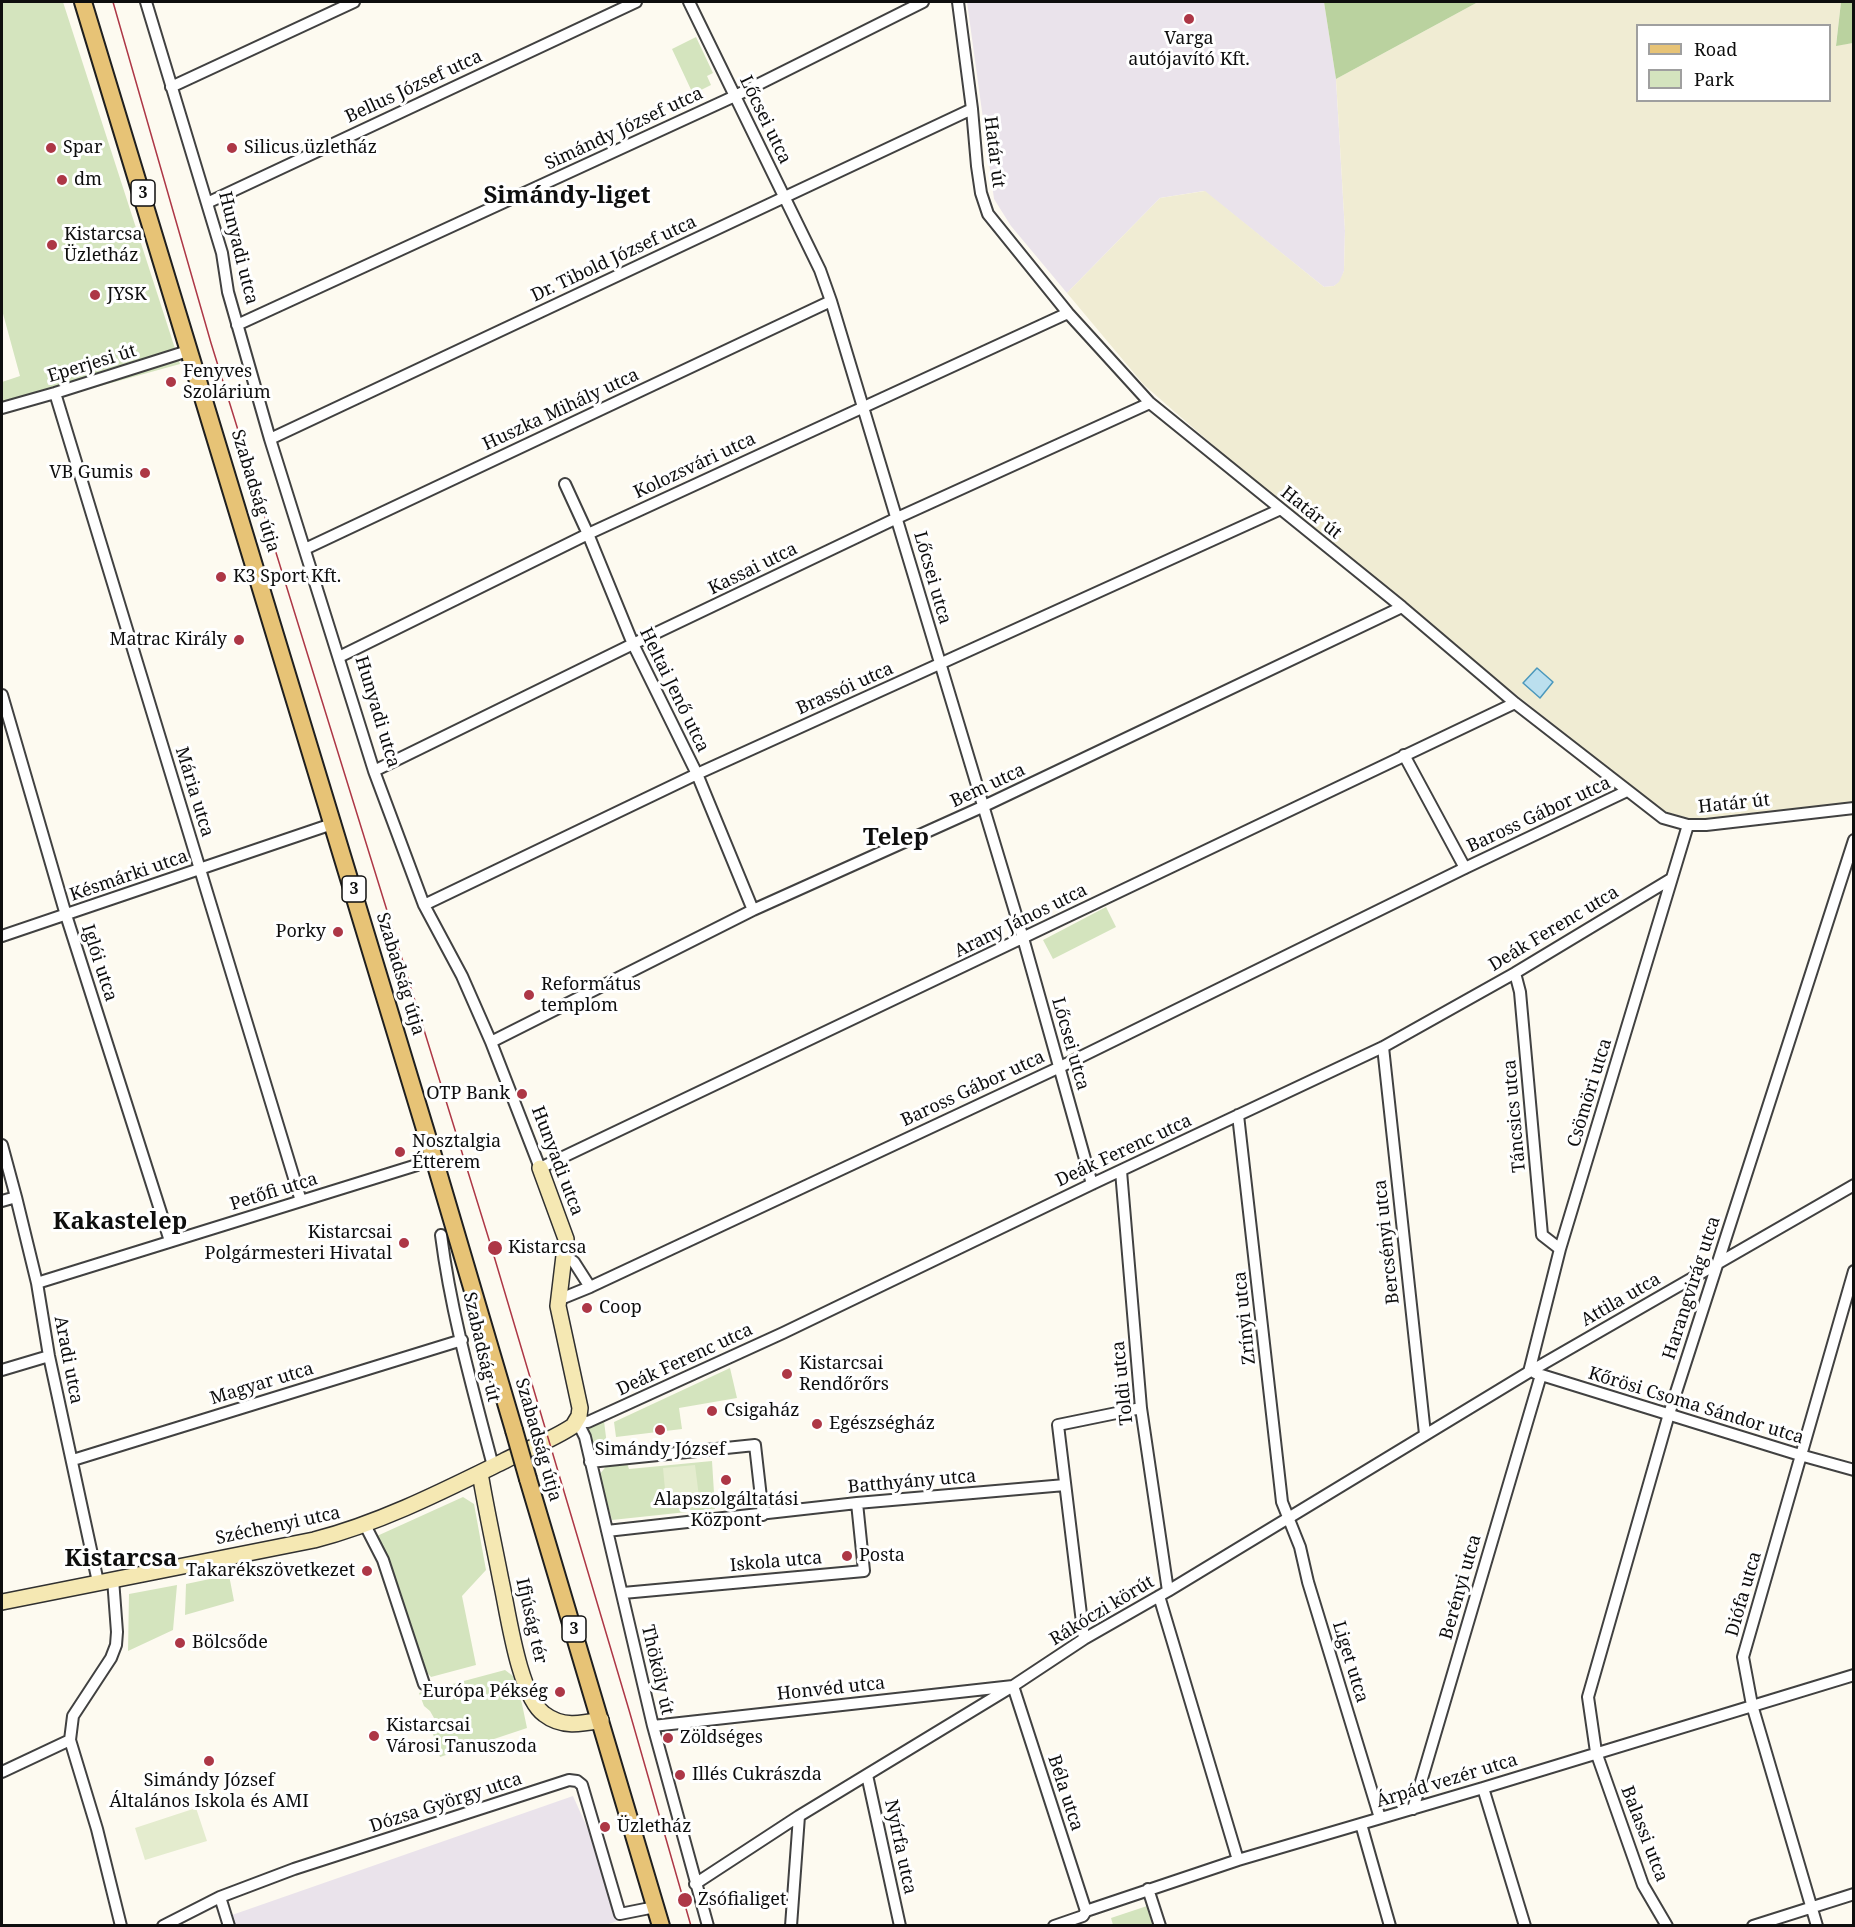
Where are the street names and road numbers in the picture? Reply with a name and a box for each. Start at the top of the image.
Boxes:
street label: Bellus József utca [342,46,486,128]
street label: Lőcsei utca [734,72,796,168]
street label: Simándy József utca [541,83,707,175]
street label: Határ út [979,115,1009,189]
road number: 3 [131,180,155,206]
street label: Hunyadi utca [214,189,262,307]
street label: Dr. Tibold József utca [528,211,700,307]
street label: Eperjesi út [45,340,139,388]
street label: Huszka Mihály utca [480,364,642,456]
street label: Szabadság útja [226,427,284,555]
street label: Kolozsvári utca [631,428,759,504]
street label: Határ út [1276,482,1346,544]
street label: Lőcsei utca [908,529,956,627]
street label: Kassai utca [705,538,801,600]
street label: Heltai Jenő utca [635,624,713,756]
street label: Hunyadi utca [350,654,404,770]
street label: Brassói utca [793,658,897,720]
street label: Mária utca [170,744,218,840]
street label: Bem utca [947,759,1029,813]
street label: Baross Gábor utca [1464,772,1614,858]
street label: Határ út [1697,790,1771,818]
street label: Késmárki utca [67,846,191,906]
road number: 3 [342,876,366,902]
street label: Arany János utca [951,879,1091,963]
street label: Deák Ferenc utca [1485,882,1623,976]
street label: Szabadság útja [371,910,429,1038]
street label: Iglói utca [76,922,122,1004]
street label: Lőcsei utca [1046,995,1094,1093]
street label: Csömöri utca [1563,1036,1617,1150]
street label: Baross Gábor utca [898,1046,1048,1132]
street label: Táncsics utca [1499,1059,1531,1173]
street label: Hunyadi utca [526,1103,588,1219]
street label: Deák Ferenc utca [1053,1110,1195,1192]
street label: Petőfi utca [228,1168,320,1216]
street label: Bercsényi utca [1370,1179,1404,1305]
street label: Harangvirág utca [1659,1214,1725,1362]
street label: Attila utca [1577,1269,1665,1331]
street label: Zrínyi utca [1229,1270,1261,1366]
street label: Szabadság út [458,1290,504,1404]
street label: Aradi utca [49,1314,87,1406]
street label: Deák Ferenc utca [614,1319,756,1401]
street label: Toldi utca [1108,1340,1138,1426]
street label: Magyar utca [208,1358,316,1410]
street label: Kőrösi Csoma Sándor utca [1586,1363,1806,1449]
street label: Szabadság útja [510,1376,566,1504]
street label: Batthyány utca [847,1466,977,1498]
street label: Széchenyi utca [214,1502,342,1550]
street label: Berényi utca [1436,1532,1486,1642]
street label: Iskola utca [729,1547,823,1577]
street label: Diófa utca [1722,1549,1766,1639]
street label: Rákóczi körút [1046,1571,1158,1651]
street label: Ifjúság tér [511,1576,551,1666]
road number: 3 [562,1616,586,1642]
street label: Liget utca [1327,1619,1373,1705]
street label: Thököly út [636,1623,678,1717]
street label: Honvéd utca [776,1673,886,1705]
street label: Árpád vezér utca [1374,1749,1520,1813]
street label: Béla utca [1043,1752,1087,1834]
street label: Dózsa György utca [367,1768,525,1838]
street label: Balassi utca [1616,1783,1672,1885]
street label: Nyírfa utca [879,1798,921,1896]

